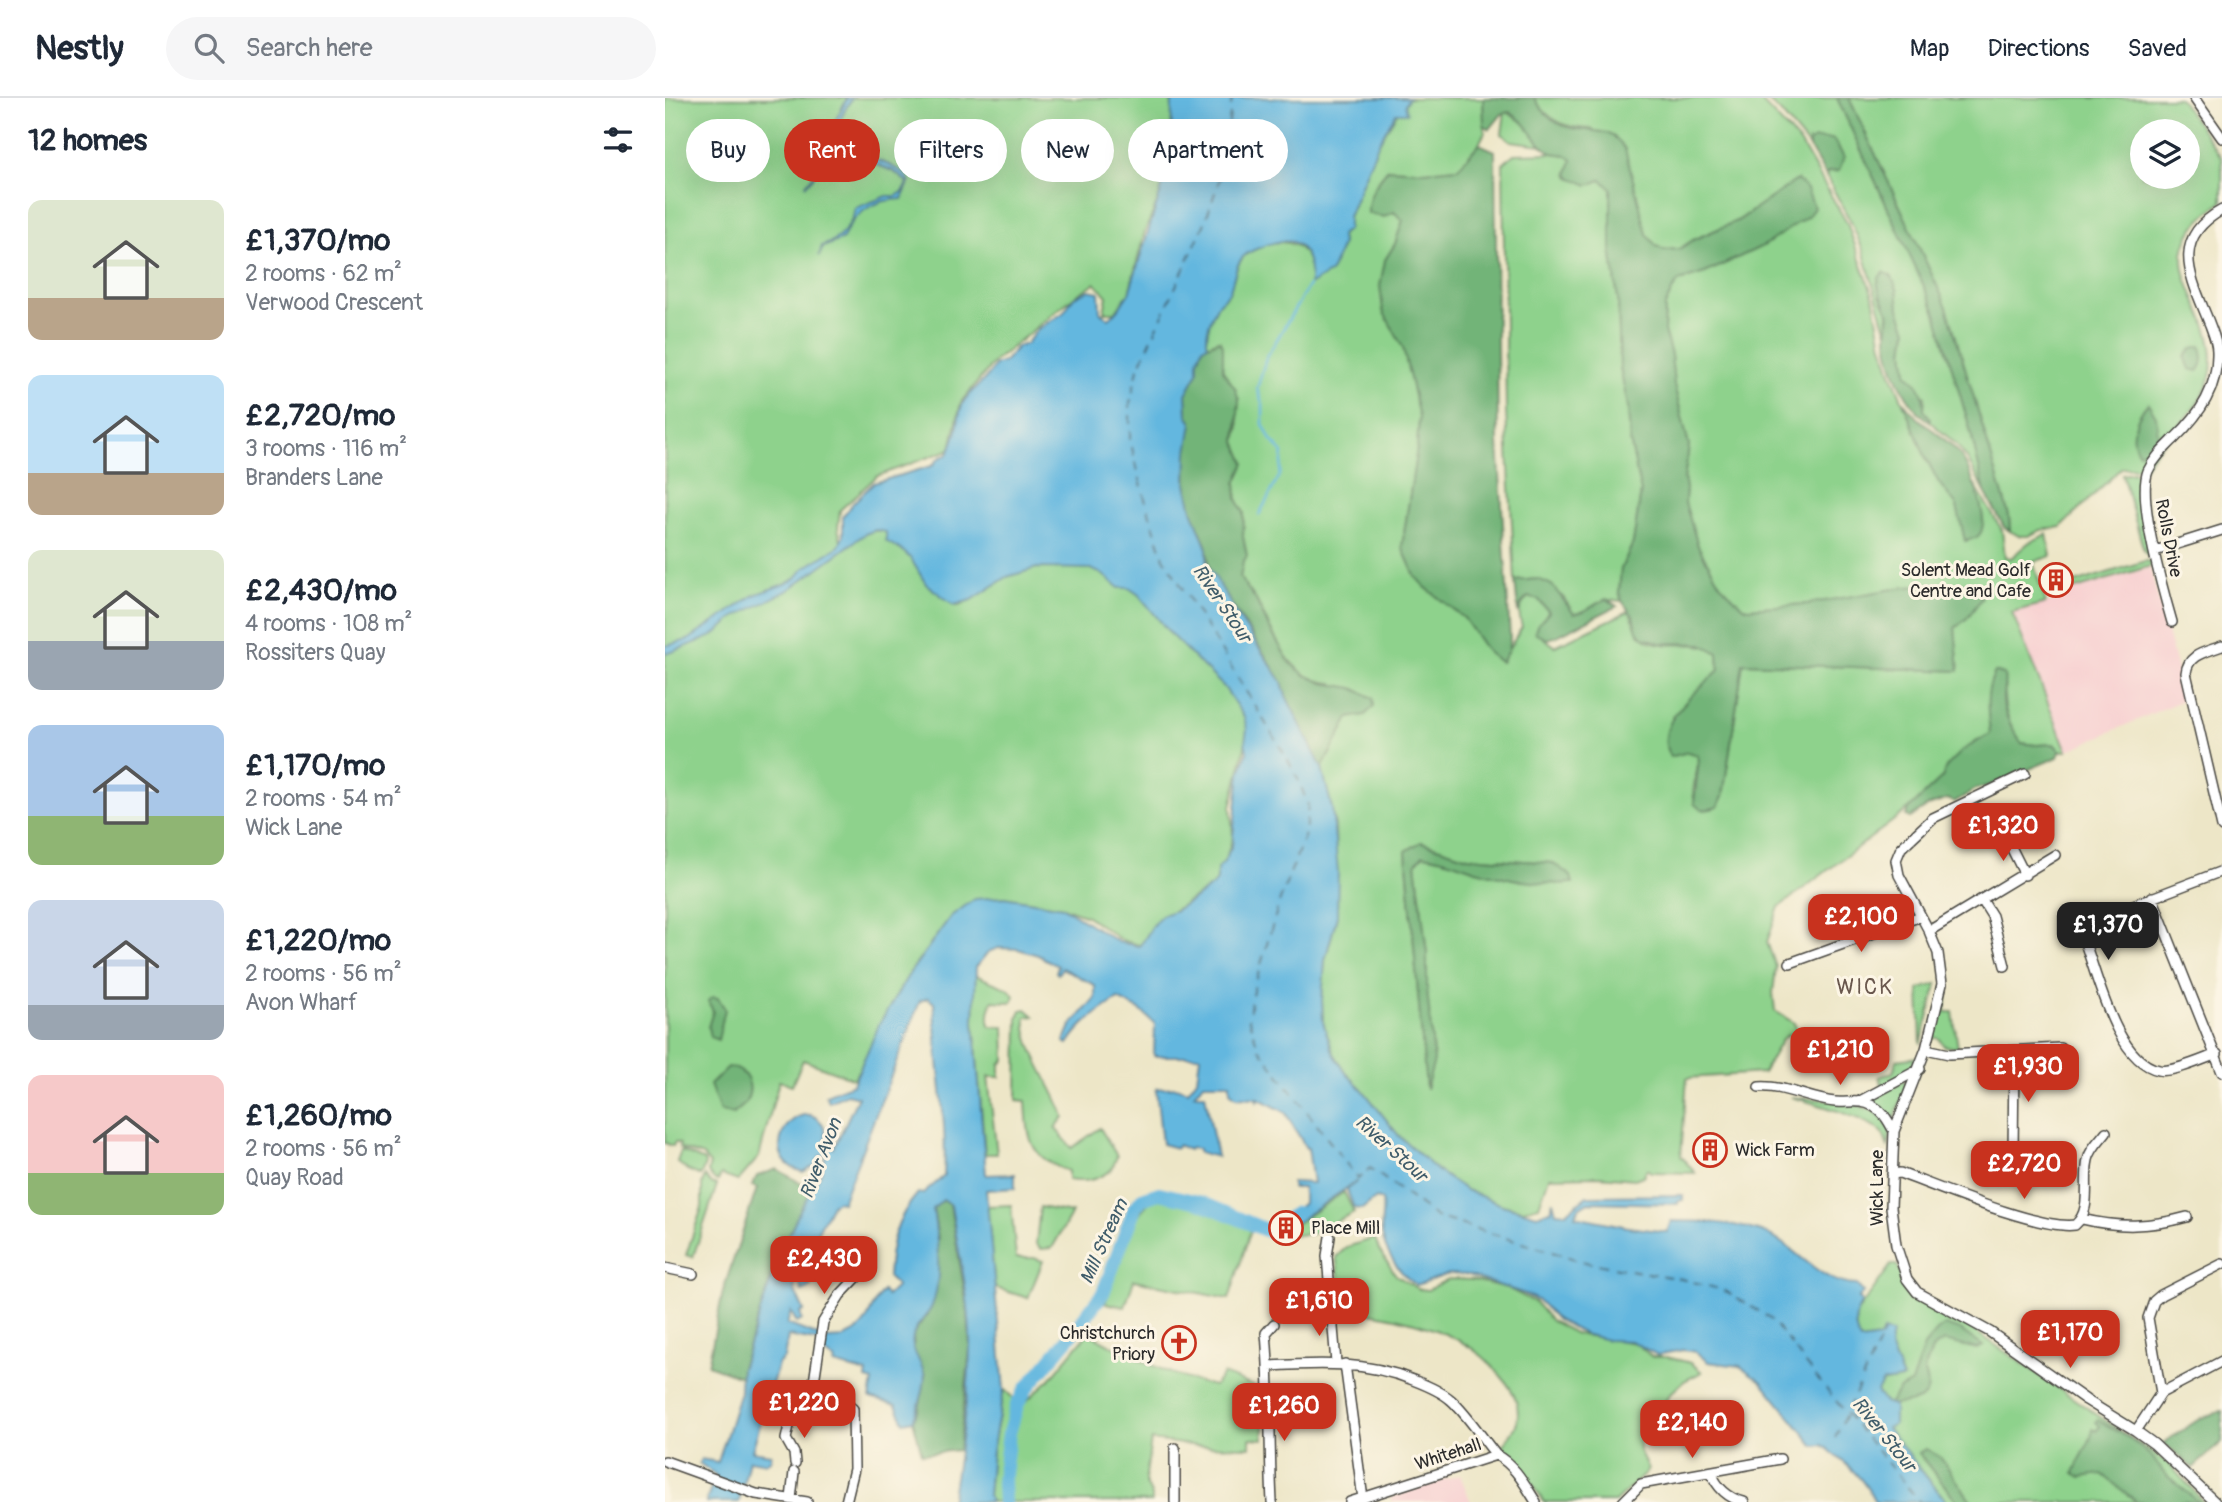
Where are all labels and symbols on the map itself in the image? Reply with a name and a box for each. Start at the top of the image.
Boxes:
street label: Rolls Drive [2150,497,2187,579]
place label: Solent Mead Golf Centre and Cafe [1901,559,2032,603]
water label: River Stour [1187,560,1258,649]
building icon: Solent Mead Golf Centre and Cafe [2037,561,2075,599]
pin: £1,320 [1946,804,2060,863]
pin: £2,100 [1804,894,1918,954]
pin: £1,370 [2051,902,2165,962]
district label: WICK [1836,974,1894,1001]
pin: £1,210 [1783,1028,1897,1087]
pin: £1,930 [1971,1044,2085,1104]
water label: River Stour [1350,1110,1434,1189]
water label: River Avon [795,1114,848,1202]
building icon: Wick Farm [1691,1131,1729,1169]
place label: Wick Farm [1735,1139,1815,1162]
pin: £2,720 [1967,1142,2081,1201]
street label: Wick Lane [1866,1150,1889,1226]
water label: Mill Stream [1075,1194,1134,1288]
building icon: Place Mill [1267,1209,1305,1247]
place label: Place Mill [1311,1217,1380,1240]
pin: £2,430 [767,1236,881,1296]
pin: £1,610 [1262,1278,1376,1338]
pin: £1,170 [2013,1310,2127,1370]
place label: Christchurch Priory [1060,1322,1155,1366]
church icon: Christchurch Priory [1160,1324,1198,1362]
pin: £1,220 [747,1380,861,1440]
pin: £1,260 [1227,1384,1341,1443]
water label: River Stour [1847,1392,1923,1479]
pin: £2,140 [1635,1400,1749,1460]
street label: Whitehall [1412,1433,1484,1476]

